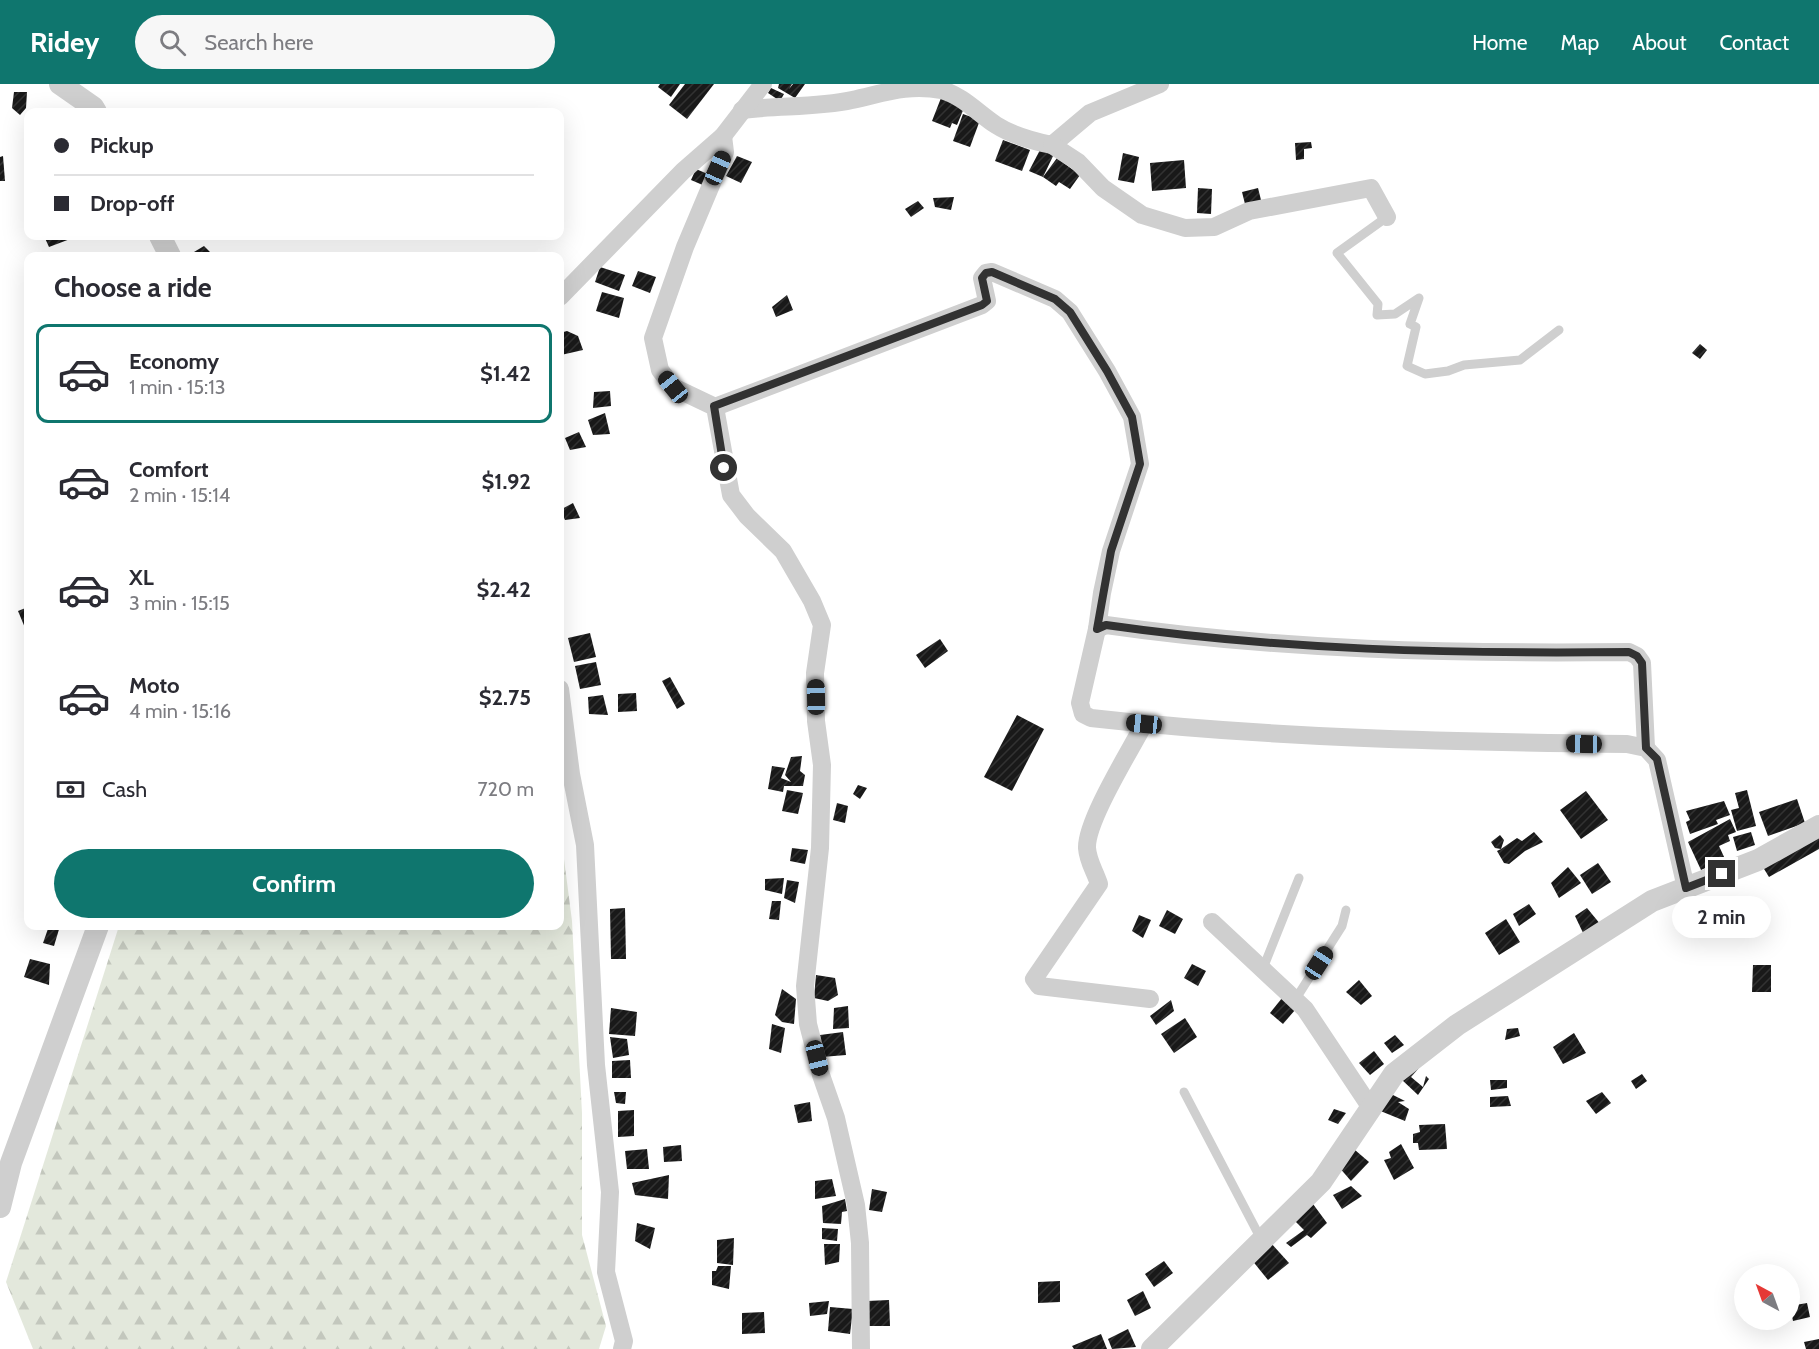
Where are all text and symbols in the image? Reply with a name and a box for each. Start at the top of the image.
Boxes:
search box [135,15,555,69]
text: Ridey [30,25,99,59]
icon: search [156,26,189,59]
text: Search here [204,29,314,56]
text: Home [1472,30,1528,55]
text: Map [1561,30,1599,55]
text: About [1632,30,1686,55]
text: Contact [1719,30,1789,55]
text: Pickup [90,132,154,159]
car [702,148,734,188]
text: Drop-off [90,190,174,217]
text: Choose a ride [54,271,212,304]
icon: car [57,347,111,401]
text: Economy [129,348,219,375]
text: $1.42 [480,360,531,387]
car [655,367,691,407]
text: 1 min · 15:13 [129,375,226,399]
route start [710,454,737,481]
icon: car [57,455,111,509]
text: Comfort [129,456,208,483]
text: $1.92 [482,468,531,495]
text: 2 min · 15:14 [129,483,230,507]
icon: car [57,563,111,617]
text: XL [129,564,154,591]
text: $2.42 [476,576,531,603]
text: 3 min · 15:15 [129,591,230,615]
icon: car [57,671,111,725]
text: Moto [129,672,180,699]
car [807,679,825,715]
text: $2.75 [479,684,531,711]
text: 4 min · 15:16 [129,699,231,723]
car [1125,713,1163,735]
car [1566,735,1602,753]
icon: cash [54,773,87,806]
text: Cash [102,776,147,803]
text: 720 m [477,777,534,801]
button: Confirm [54,849,534,918]
route end [1708,860,1735,887]
callout: 2 min [1672,895,1772,937]
text: 2 min [1697,905,1746,929]
car [1302,943,1336,983]
car [804,1038,830,1078]
north arrow [1734,1264,1800,1330]
map controls [1734,1264,1800,1330]

